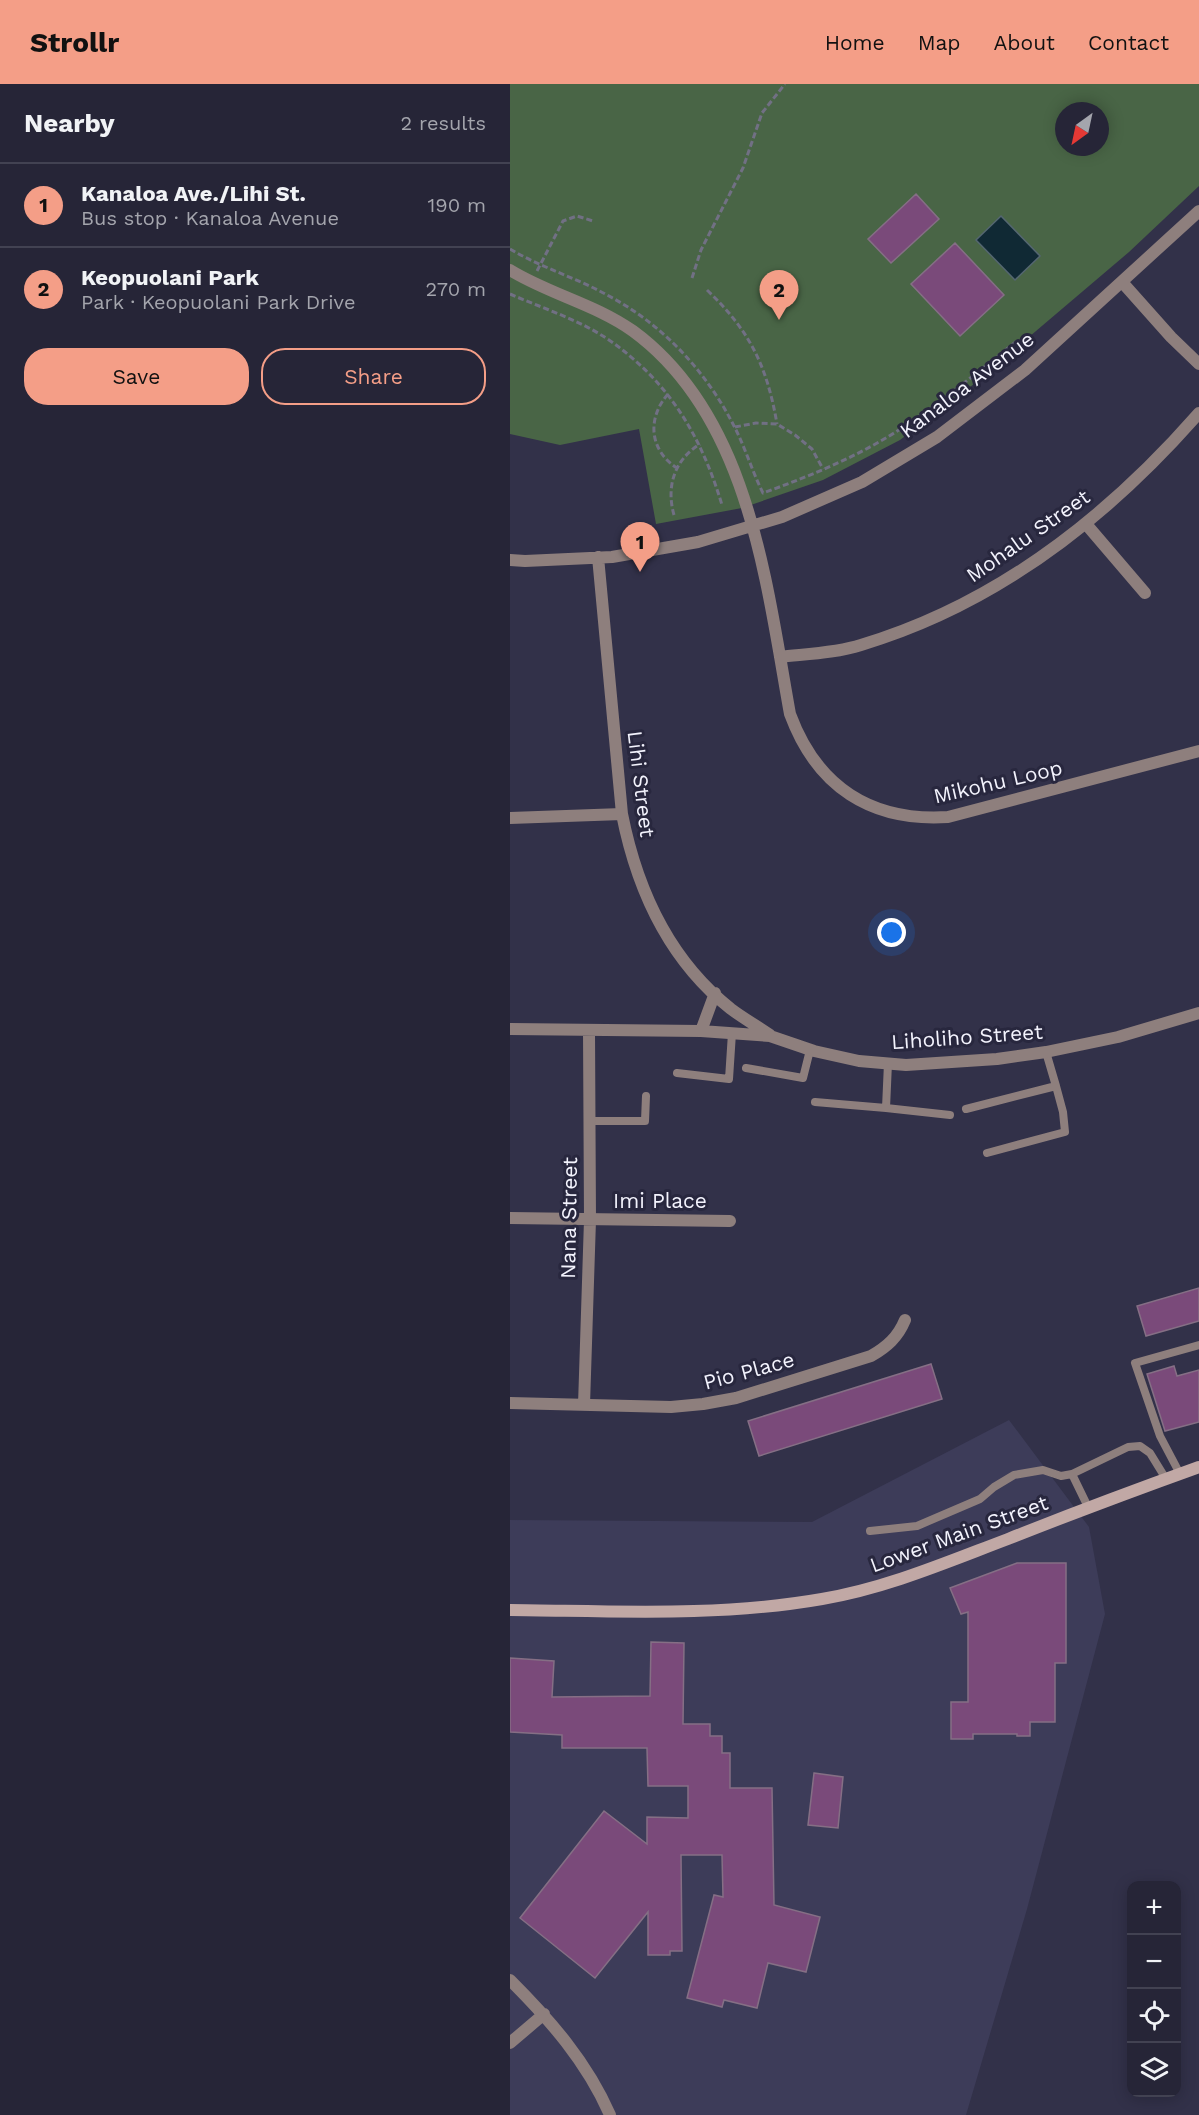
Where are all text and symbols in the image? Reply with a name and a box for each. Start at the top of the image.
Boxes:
text: Strollr [30,26,119,59]
text: Home [825,30,885,55]
text: Map [918,30,961,55]
text: About [994,30,1055,55]
text: Contact [1088,30,1169,55]
north arrow [1055,102,1109,156]
text: Nearby [24,108,115,138]
text: 2 results [401,111,486,135]
text: Kanaloa Ave./Lihi St. [81,181,306,206]
text: 1 [39,193,48,217]
text: 190 m [428,193,486,217]
text: Bus stop · Kanaloa Avenue [81,206,339,230]
text: Keopuolani Park [81,265,259,290]
pin: 2 [760,270,798,320]
text: 2 [38,277,49,301]
text: 270 m [426,277,486,301]
text: Park · Keopuolani Park Drive [81,290,356,314]
street label: Kanaloa Avenue [895,326,1039,443]
button: Save [24,348,249,405]
button: Share [261,348,486,405]
street label: Mohalu Street [961,484,1094,587]
pin: 1 [620,522,660,572]
street label: Lihi Street [623,729,660,839]
street label: Mikohu Loop [931,755,1065,808]
your location [877,918,906,947]
street label: Liholiho Street [890,1019,1044,1054]
street label: Nana Street [555,1157,582,1279]
street label: Imi Place [613,1188,707,1213]
street label: Pio Place [701,1346,797,1395]
street label: Lower Main Street [866,1490,1051,1577]
map controls [1127,1881,1181,2097]
button: + [1127,1881,1181,1935]
button: − [1127,1935,1181,1989]
button: locate [1127,1989,1181,2043]
button: layers [1127,2043,1181,2097]

